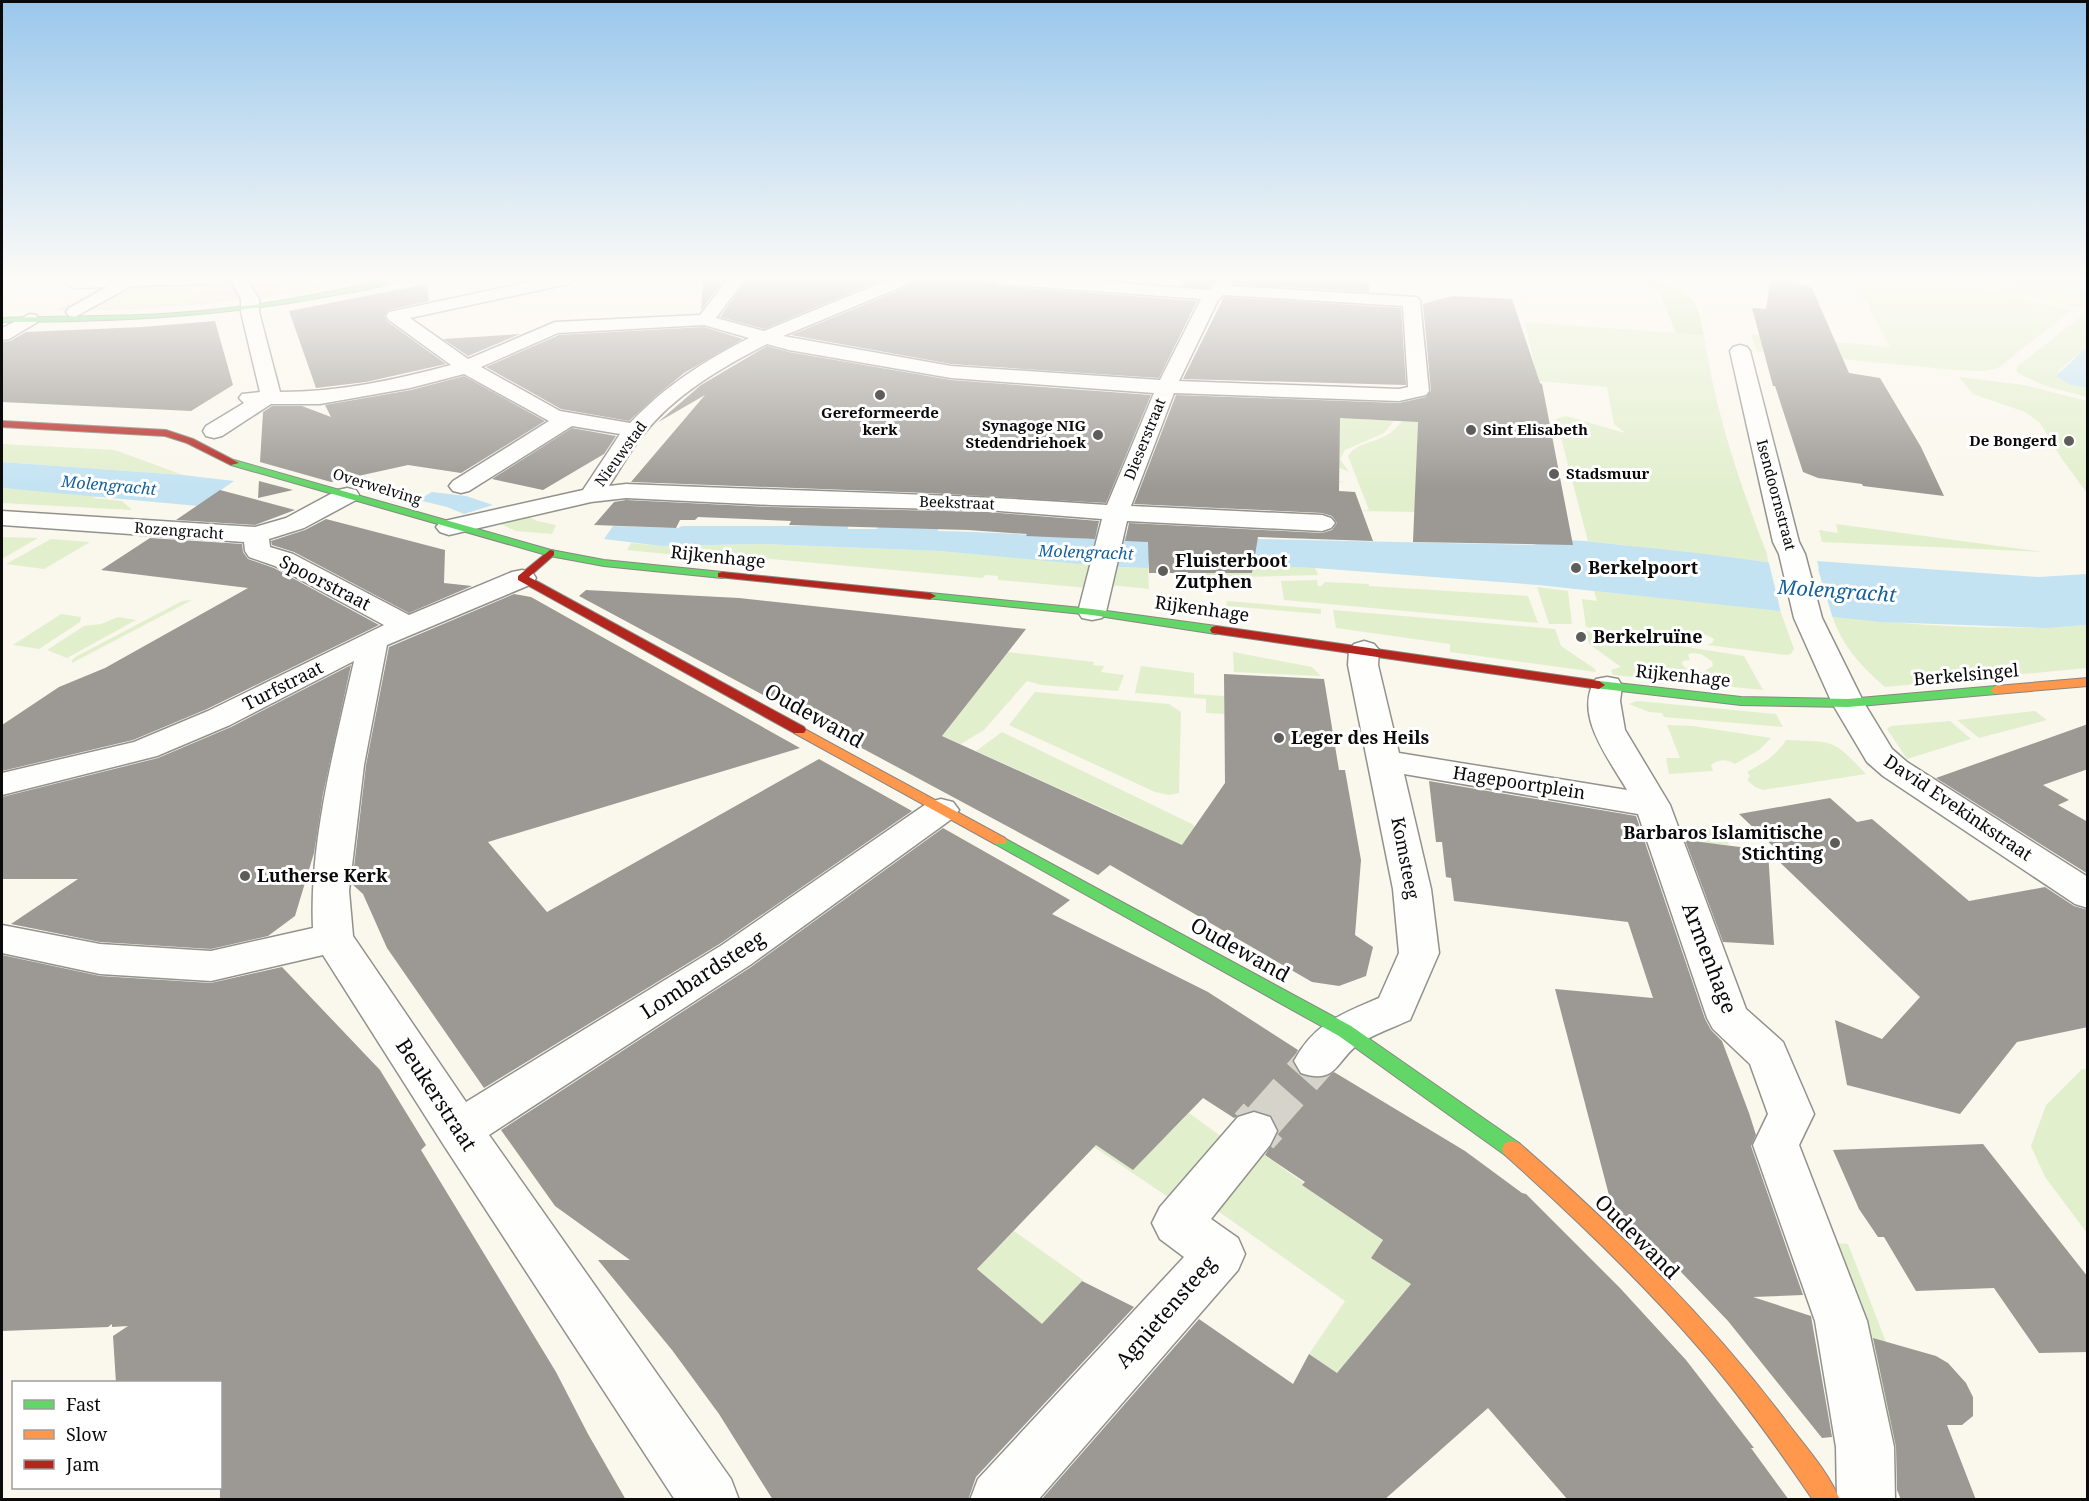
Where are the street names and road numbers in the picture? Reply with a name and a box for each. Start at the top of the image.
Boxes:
street label: Dieserstraat [1119,395,1170,483]
street label: Nieuwstad [590,417,651,490]
street label: Isendoornstraat [1753,437,1801,552]
street label: Overwelving [330,463,424,509]
street label: Beekstraat [919,491,995,513]
street label: Rozengracht [134,517,224,543]
street label: Rijkenhage [669,539,767,573]
street label: Spoorstraat [276,549,375,615]
street label: Rijkenhage [1153,589,1251,627]
street label: Turfstraat [238,655,327,715]
street label: Berkelsingel [1912,657,2020,691]
street label: Rijkenhage [1634,658,1732,692]
street label: Oudewand [760,676,869,754]
street label: David Evekinkstraat [1880,749,2037,866]
street label: Hagepoortplein [1451,760,1588,804]
street label: Komsteeg [1386,815,1426,901]
street label: Armenhage [1676,898,1744,1017]
street label: Oudewand [1186,910,1295,988]
street label: Lombardsteeg [635,923,771,1025]
street label: Beukerstraat [390,1033,484,1156]
street label: Oudewand [1589,1188,1686,1285]
street label: Agnietensteeg [1109,1249,1222,1373]

